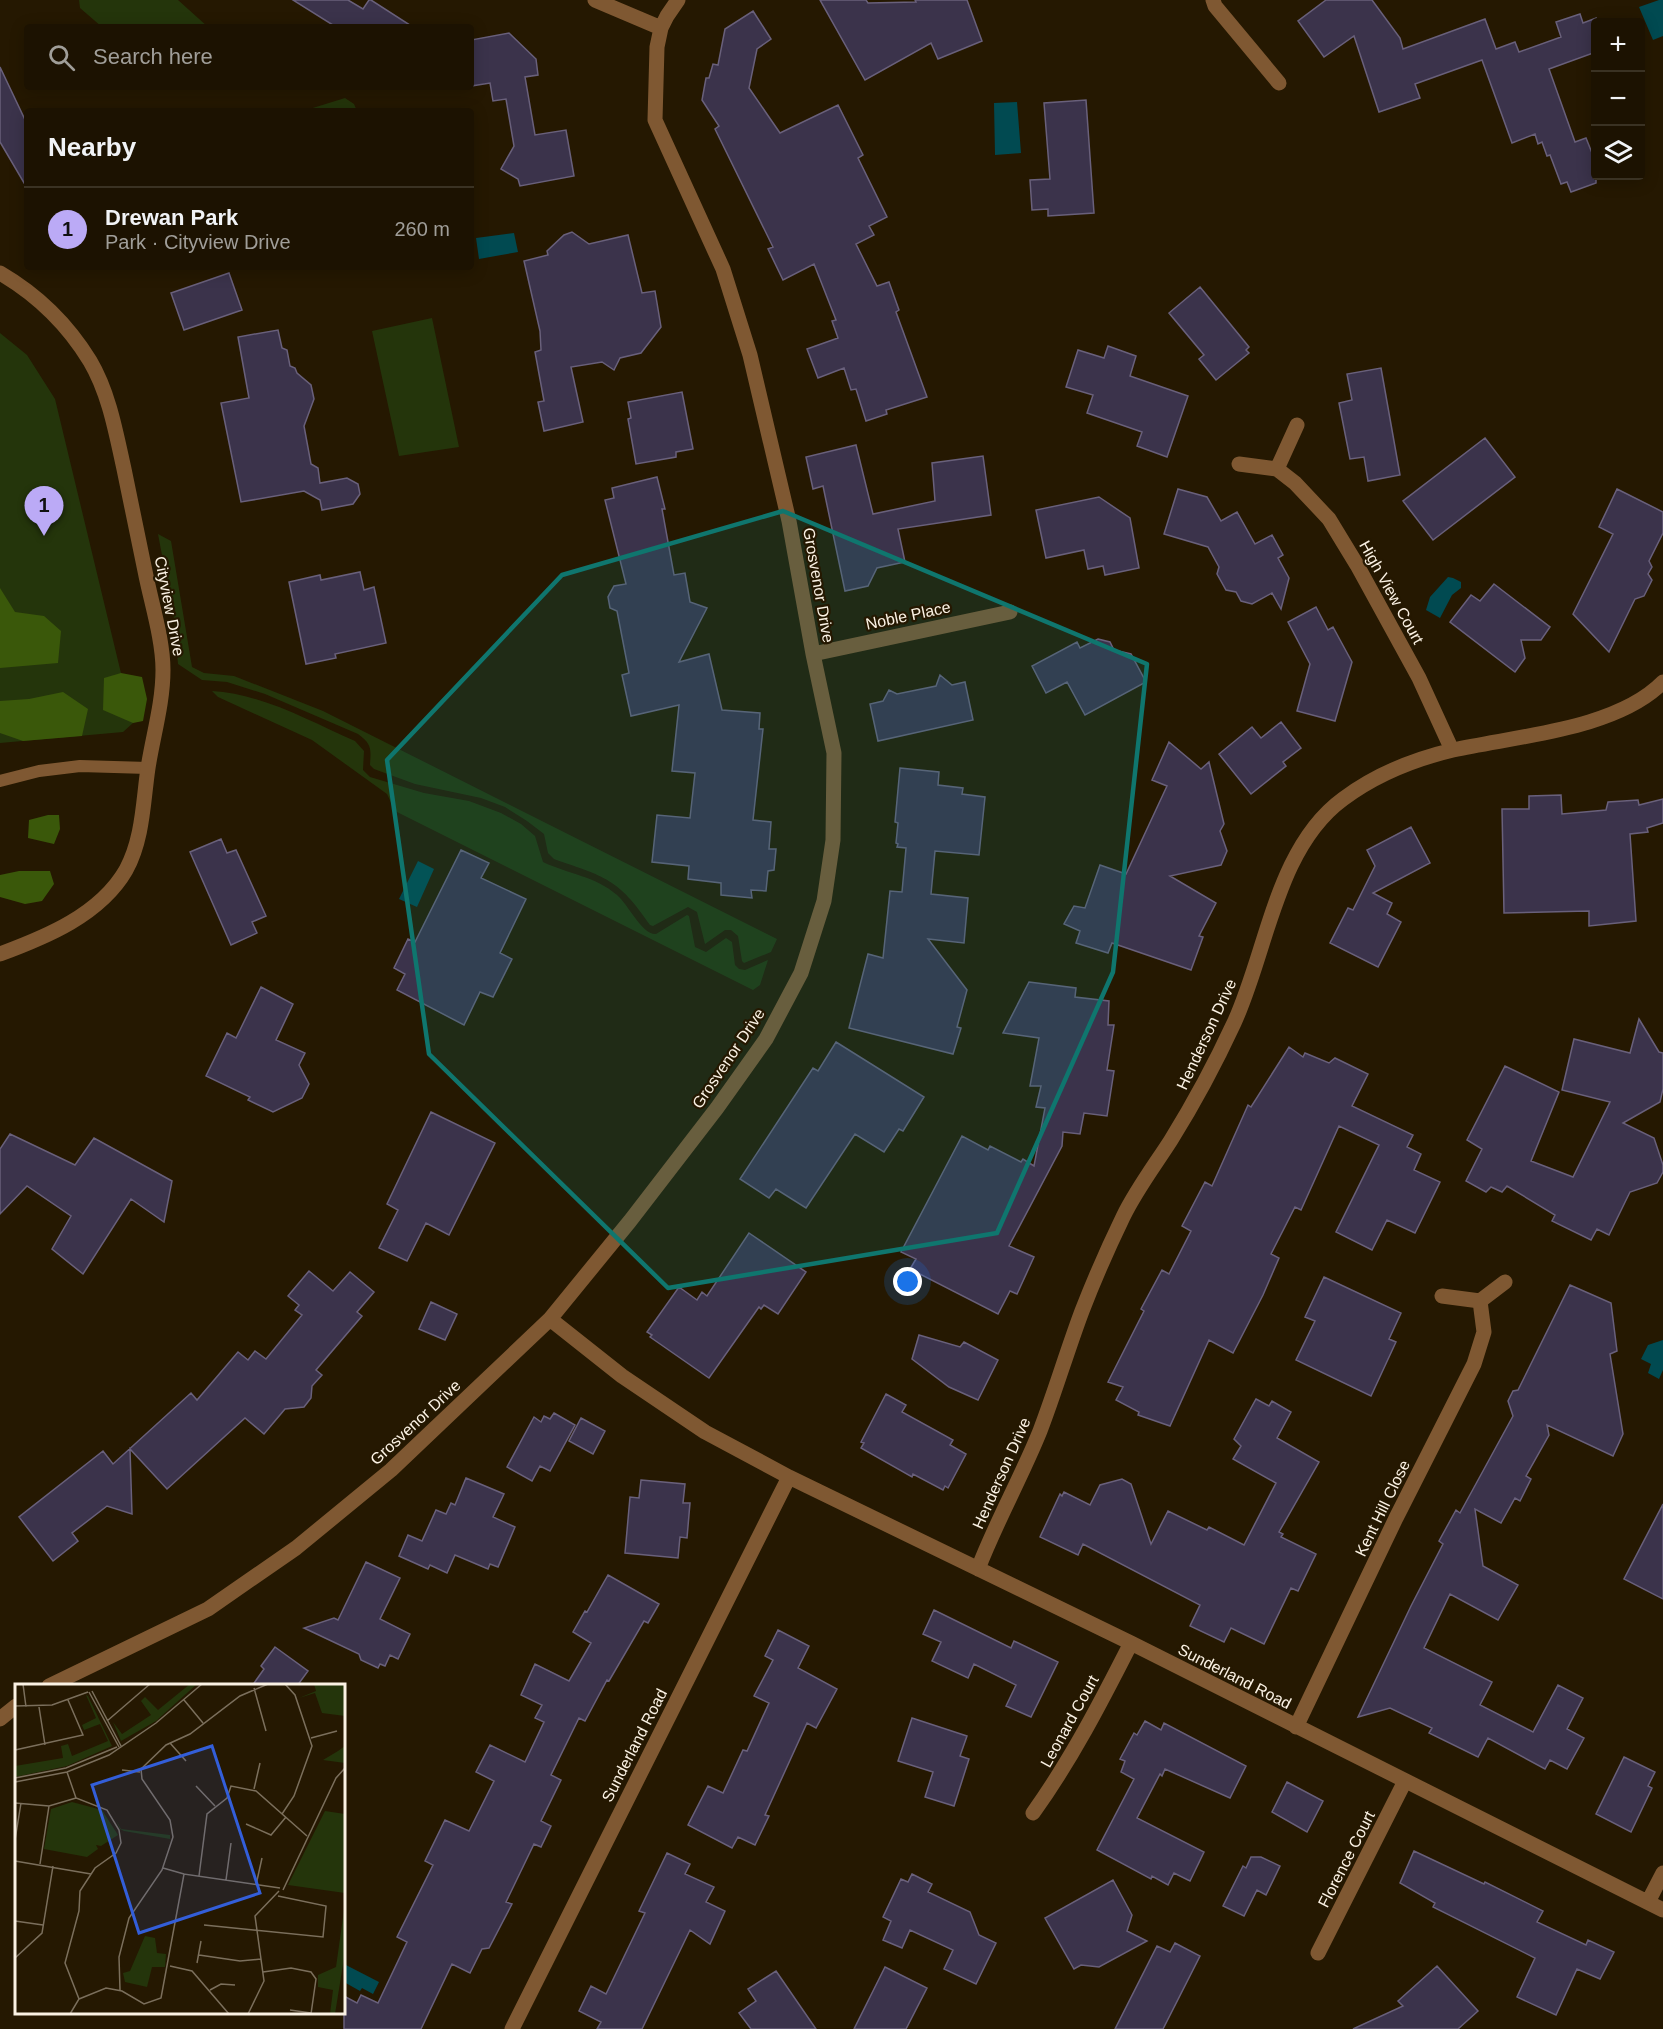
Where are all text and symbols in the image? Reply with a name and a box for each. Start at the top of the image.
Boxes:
map controls [1591,18,1645,180]
button: + [1591,18,1645,72]
search box [24,24,474,90]
icon: search [45,41,78,74]
text: Search here [93,44,213,69]
button: − [1591,72,1645,126]
button: layers [1591,126,1645,180]
text: Nearby [48,132,136,162]
text: Drewan Park [105,205,238,230]
text: 1 [62,218,73,240]
text: 260 m [394,218,450,240]
text: Park · Cityview Drive [105,231,291,253]
pin: 1 [24,486,63,536]
street label: Grosvenor Drive [800,526,837,644]
street label: High View Court [1356,538,1427,647]
street label: Cityview Drive [151,555,188,658]
street label: Noble Place [864,598,952,633]
street label: Henderson Drive [1173,976,1240,1092]
street label: Grosvenor Drive [689,1005,768,1111]
your location [893,1267,922,1296]
street label: Grosvenor Drive [367,1376,464,1468]
street label: Henderson Drive [969,1415,1034,1532]
street label: Kent Hill Close [1352,1457,1413,1559]
street label: Sunderland Road [1175,1641,1294,1712]
street label: Leonard Court [1037,1672,1102,1770]
inset map [15,1684,345,2014]
street label: Sunderland Road [599,1686,670,1805]
street label: Florence Court [1315,1808,1378,1910]

